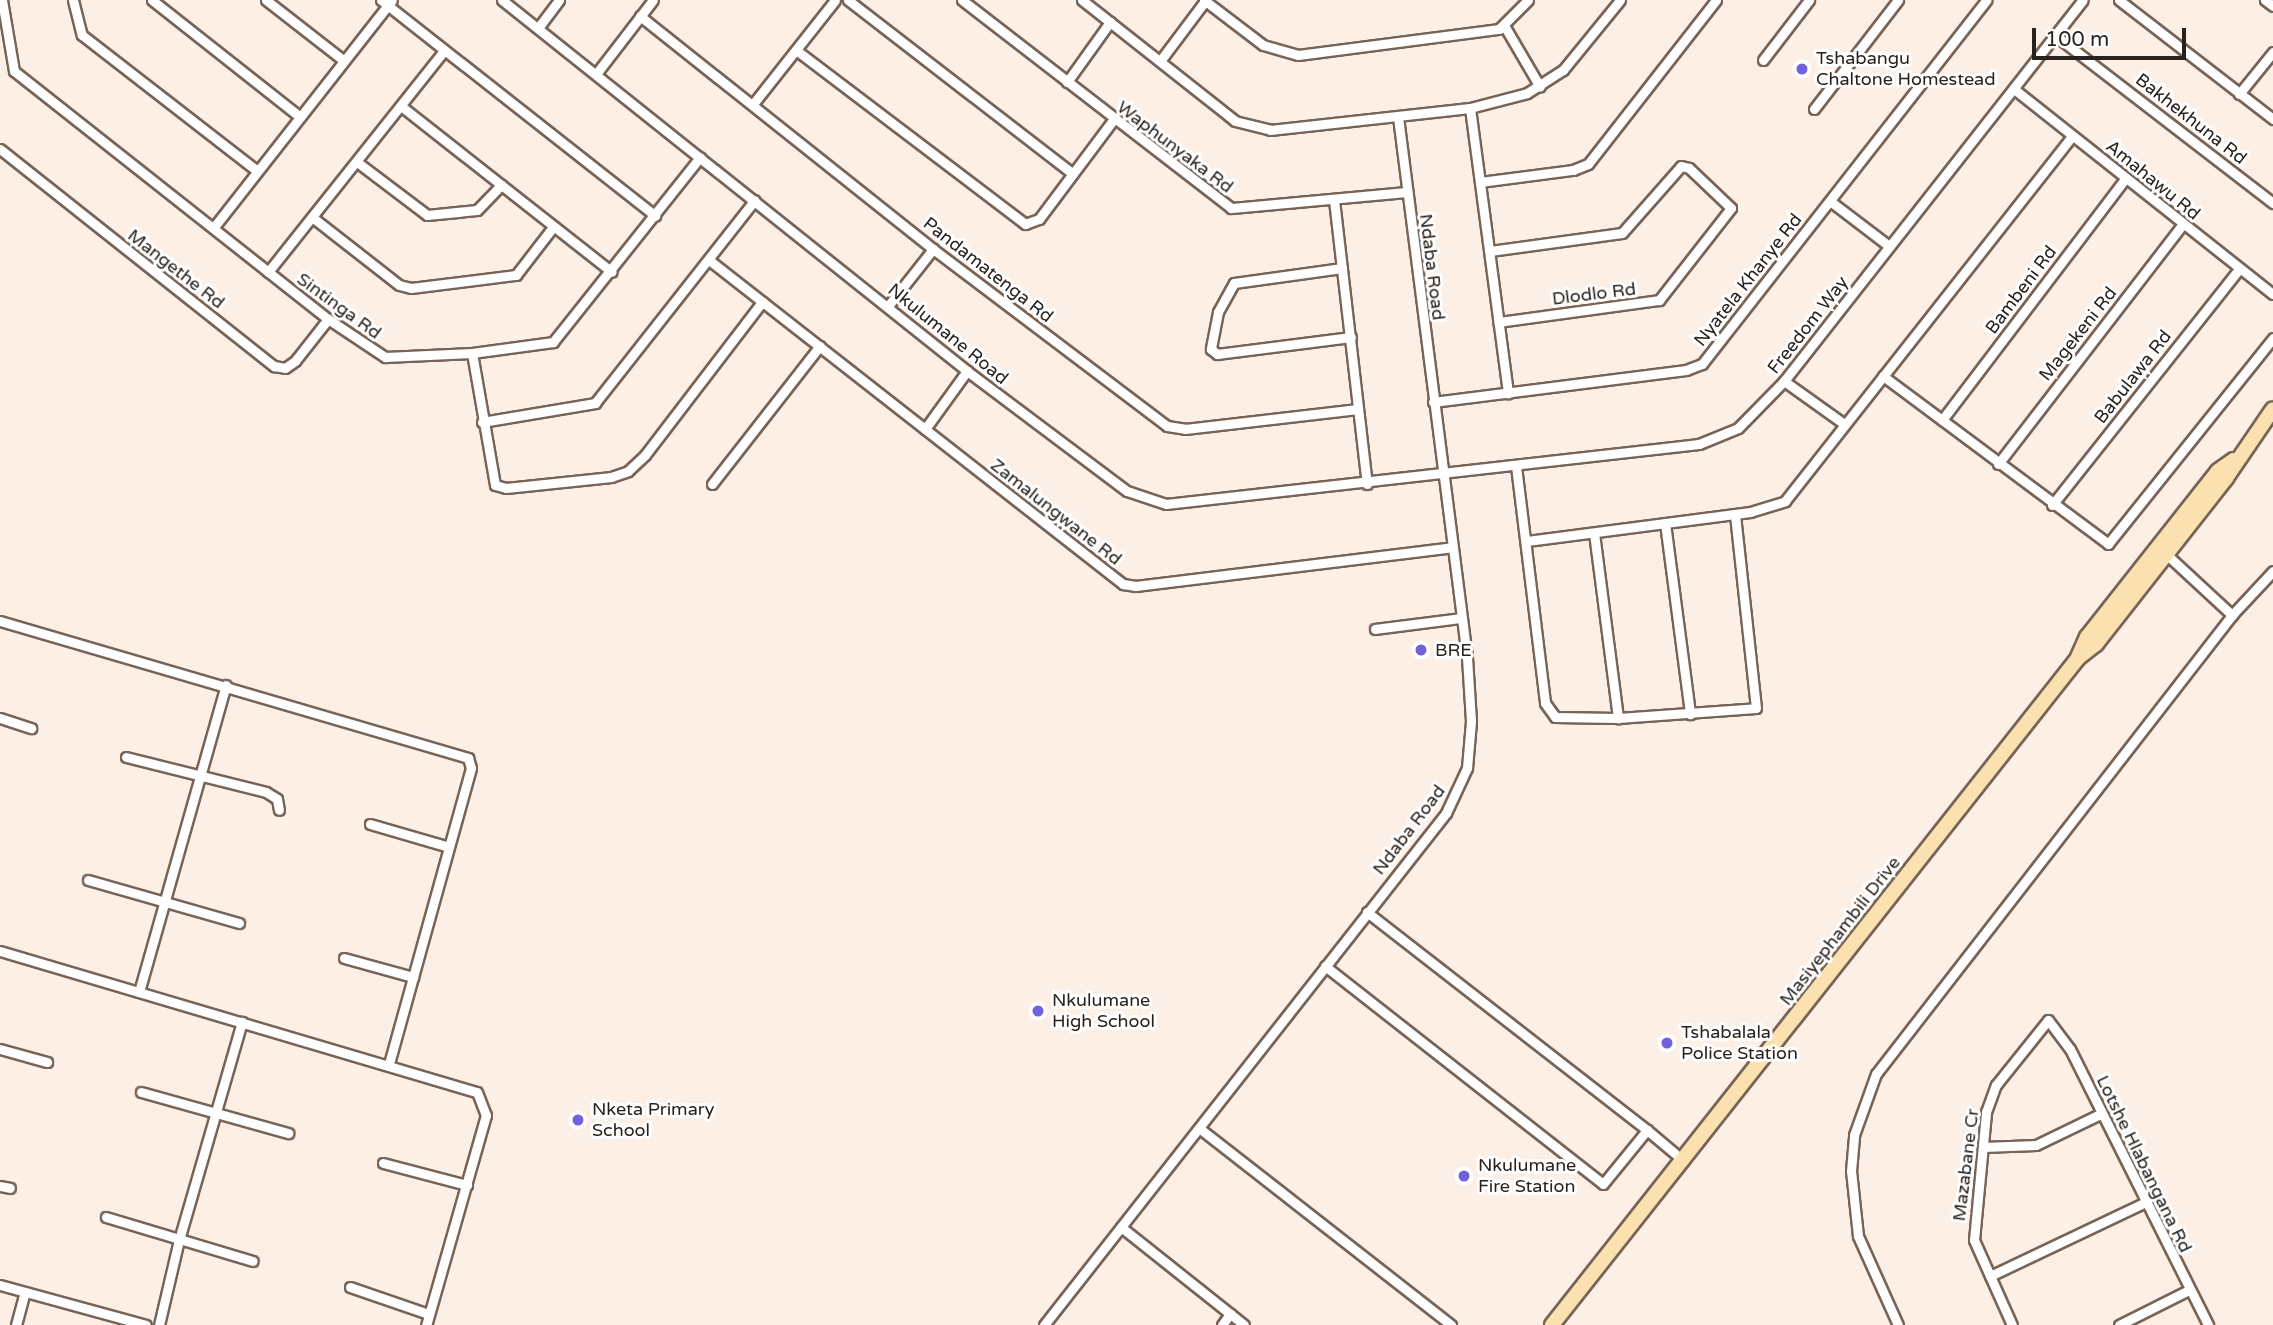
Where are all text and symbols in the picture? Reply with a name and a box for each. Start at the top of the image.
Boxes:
scale bar [2035,14,2189,58]
text: 100 m [2045,27,2109,52]
place label: Tshabangu Chaltone Homestead [1816,48,1996,90]
marker: Tshabangu Chaltone Homestead [1794,61,1810,77]
street label: Bakhekhuna Rd [2131,69,2251,169]
street label: Waphunyaka Rd [1113,96,1237,198]
street label: Amahawu Rd [2102,135,2204,225]
street label: Nyatela Khanye Rd [1689,209,1807,351]
street label: Pandamatenga Rd [919,213,1057,327]
street label: Ndaba Road [1415,213,1449,321]
street label: Mangethe Rd [123,225,229,313]
street label: Bambeni Rd [1981,242,2061,338]
street label: Sintinga Rd [293,268,385,344]
street label: Freedom Way [1763,272,1853,378]
street label: Dlodlo Rd [1551,278,1637,310]
street label: Nkulumane Road [884,279,1012,389]
street label: Magekeni Rd [2035,283,2121,385]
street label: Babulawa Rd [2090,326,2176,428]
street label: Zamalungwane Rd [986,454,1126,570]
place label: BRE [1435,639,1472,661]
marker: BRE [1413,642,1429,658]
street label: Ndaba Road [1368,781,1450,879]
street label: Masiyephambili Drive [1775,852,1905,1010]
place label: Nkulumane High School [1052,990,1155,1032]
marker: Nkulumane High School [1030,1003,1046,1019]
place label: Tshabalala Police Station [1681,1022,1798,1064]
marker: Tshabalala Police Station [1659,1035,1675,1051]
street label: Lotshe Hlabangana Rd [2092,1072,2196,1256]
place label: Nketa Primary School [592,1099,714,1142]
street label: Mazabane Cr [1948,1108,1984,1222]
marker: Nketa Primary School [570,1112,586,1128]
place label: Nkulumane Fire Station [1478,1155,1576,1198]
marker: Nkulumane Fire Station [1456,1168,1472,1184]

